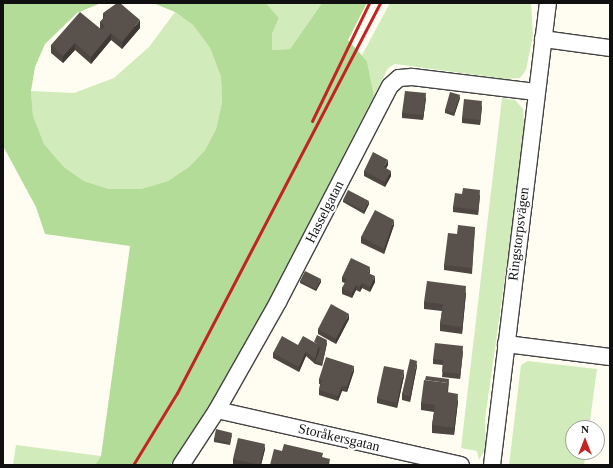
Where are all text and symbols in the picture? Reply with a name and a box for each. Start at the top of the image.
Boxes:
street label: Hasselgatan [302,178,348,246]
street label: Ringstorpsvägen [505,186,533,282]
street label: Storåkersgatan [297,420,381,456]
north arrow [565,420,605,460]
text: N [581,423,589,435]

